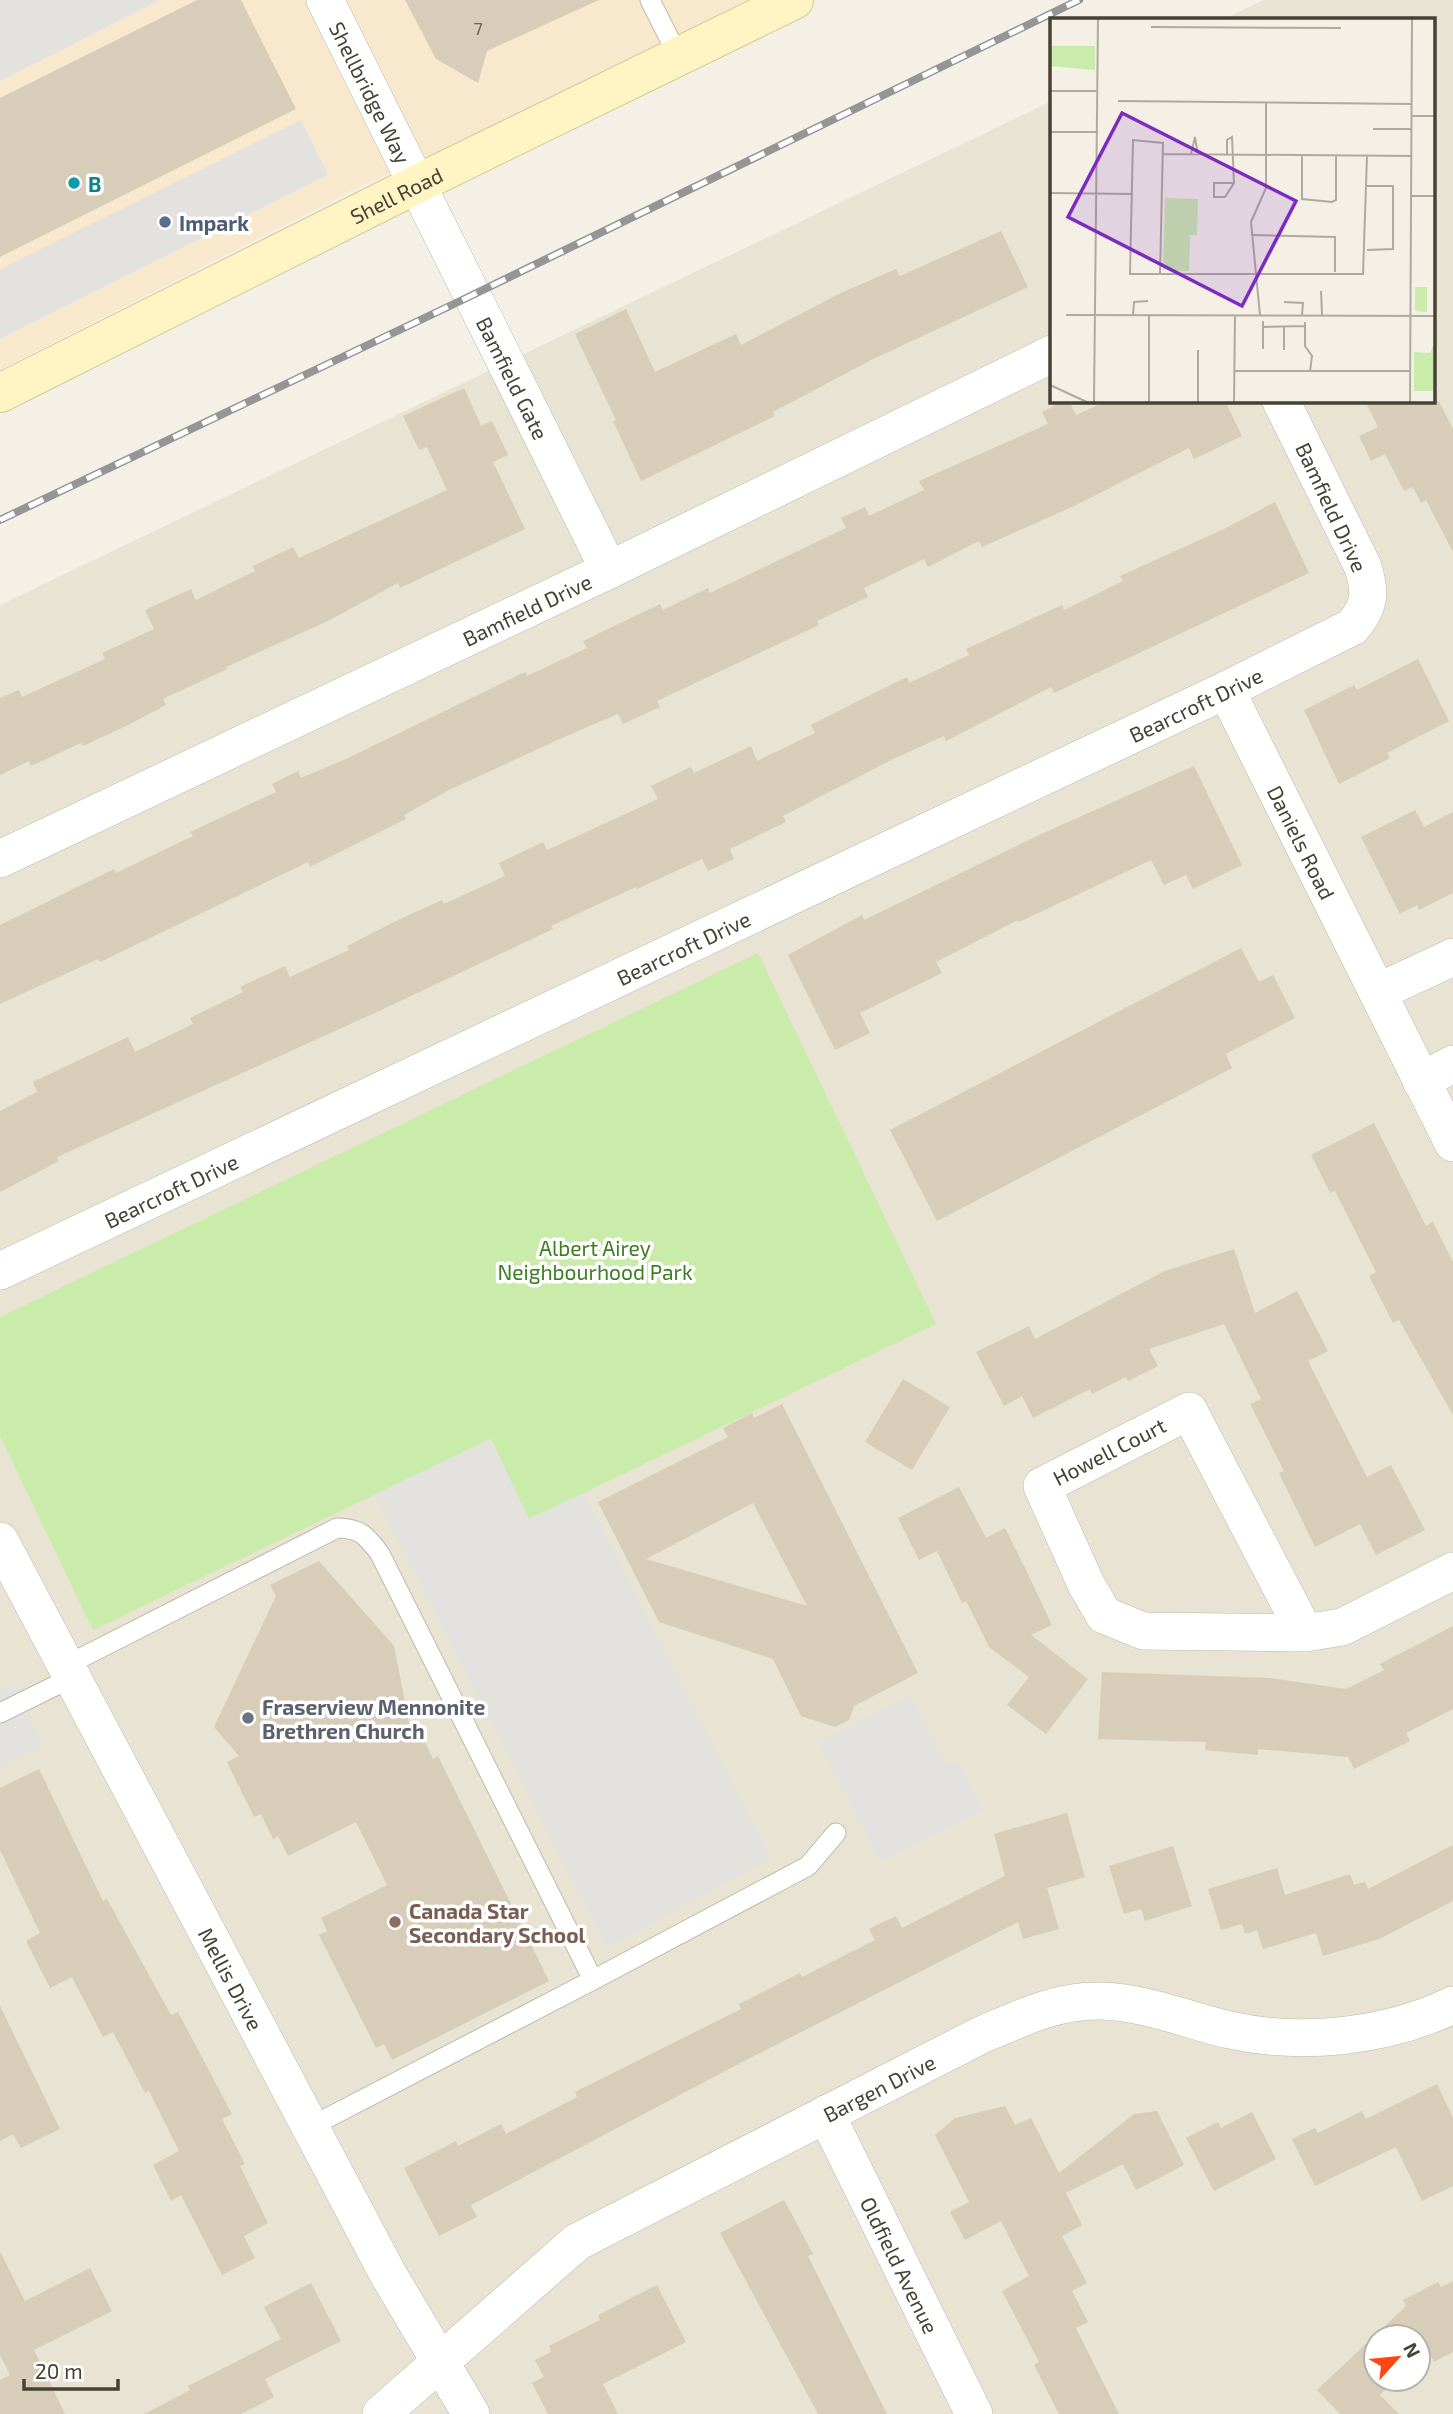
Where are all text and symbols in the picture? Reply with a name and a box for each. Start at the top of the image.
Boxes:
street label: Shellbridge Way [325,17,417,167]
house number: 7 [473,17,483,39]
inset map [1050,18,1436,402]
street label: Shell Road [346,161,446,228]
place label: B [88,171,101,196]
marker: B [66,175,82,191]
place label: Impark [179,210,249,235]
marker: Impark [157,214,173,230]
street label: Bamfield Gate [472,312,554,443]
street label: Bamfield Drive [1291,438,1373,576]
street label: Bamfield Drive [458,568,595,650]
street label: Bearcroft Drive [1125,661,1266,747]
street label: Daniels Road [1263,781,1341,903]
street label: Bearcroft Drive [612,905,754,990]
street label: Bearcroft Drive [100,1148,242,1232]
park label: Albert Airey Neighbourhood Park [497,1235,693,1284]
street label: Howell Court [1048,1412,1170,1490]
place label: Fraserview Mennonite Brethren Church [262,1694,485,1743]
marker: Fraserview Mennonite Brethren Church [240,1710,256,1726]
place label: Canada Star Secondary School [409,1898,586,1948]
marker: Canada Star Secondary School [387,1914,403,1930]
street label: Mellis Drive [194,1923,269,2034]
street label: Bargen Drive [819,2048,939,2126]
street label: Oldfield Avenue [856,2192,945,2337]
north arrow [1362,2323,1432,2393]
text: N [1399,2339,1426,2361]
scale bar [24,2348,119,2392]
text: 20 m [35,2358,83,2383]

